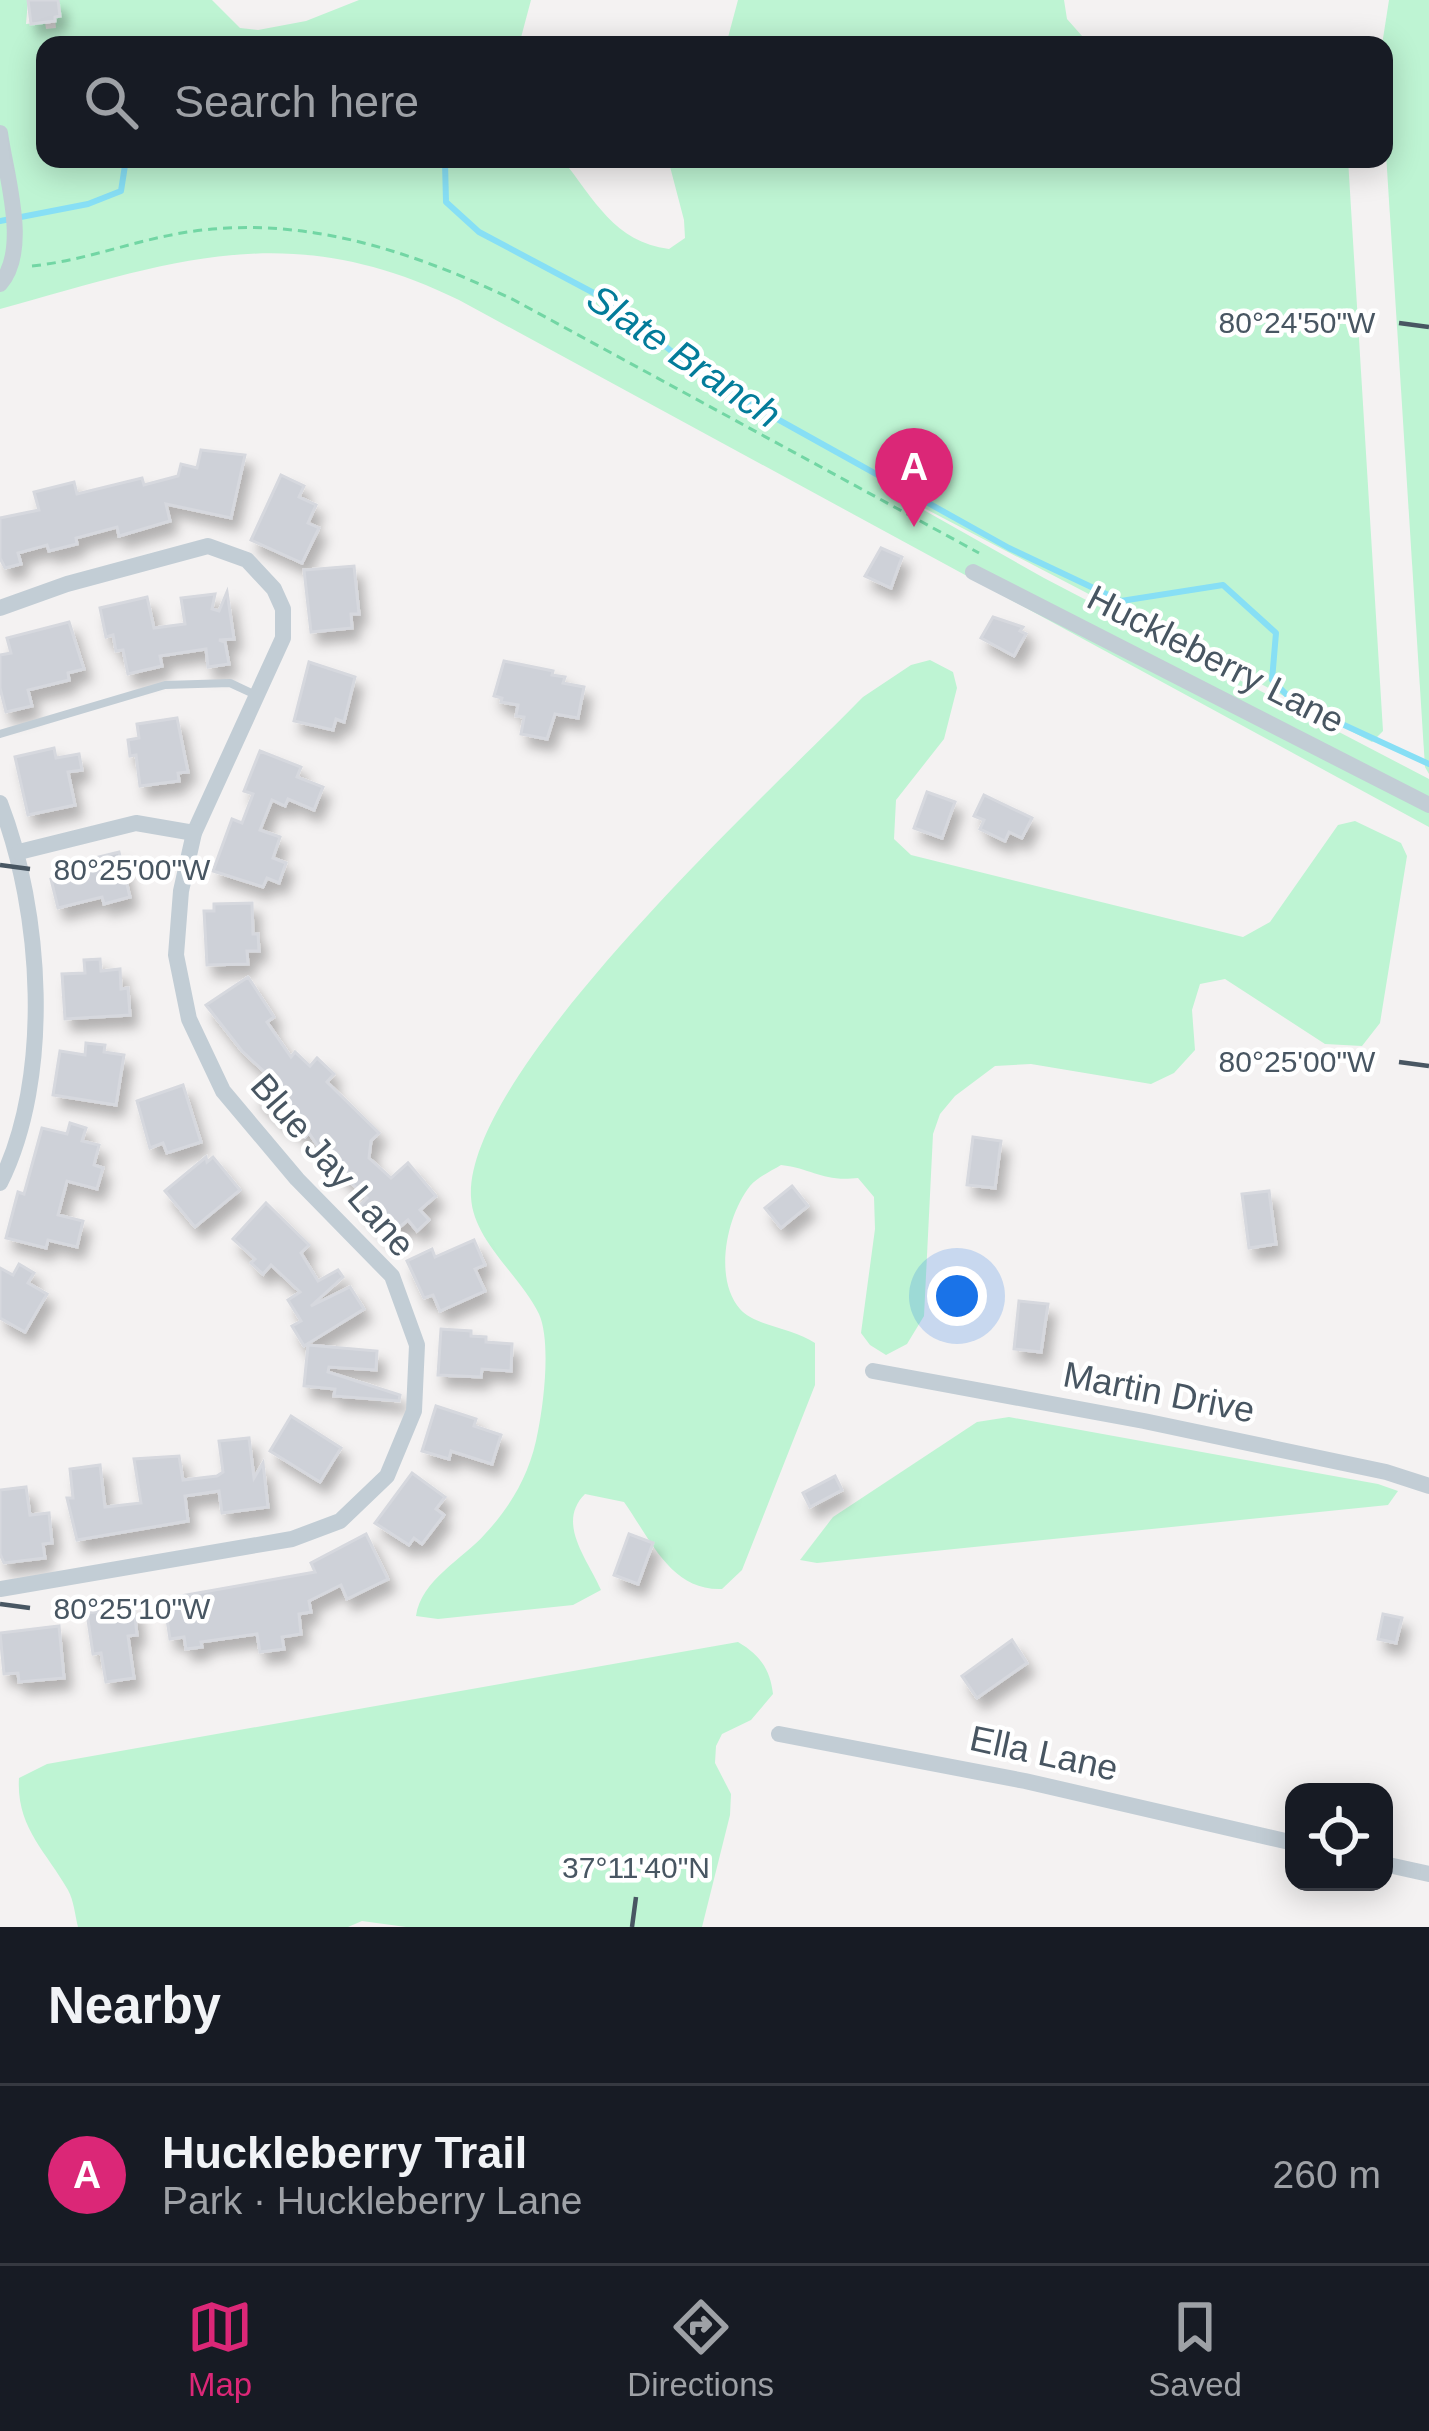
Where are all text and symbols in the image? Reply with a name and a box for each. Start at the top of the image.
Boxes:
search box [36,36,1393,168]
icon: search [78,69,144,135]
text: Search here [174,76,419,127]
water label: Slate Branch [579,276,789,436]
text: 80°24'50"W [1219,306,1376,339]
pin: A [875,428,953,527]
street label: Huckleberry Lane [1081,577,1351,741]
text: 80°25'00"W [54,853,211,886]
text: 80°25'00"W [1219,1045,1376,1078]
street label: Blue Jay Lane [243,1065,423,1265]
your location [927,1266,987,1326]
street label: Martin Drive [1060,1353,1258,1431]
text: 80°25'10"W [54,1592,211,1625]
street label: Ella Lane [966,1717,1122,1789]
map controls [1285,1783,1393,1891]
button: locate [1285,1783,1393,1891]
text: 37°11'40"N [562,1851,710,1884]
text: Nearby [48,1977,221,2034]
text: Huckleberry Trail [162,2127,527,2178]
text: A [73,2153,101,2196]
text: 260 m [1273,2153,1381,2196]
text: Park · Huckleberry Lane [162,2179,583,2222]
tab: Map [187,2294,253,2404]
tab: Directions [627,2294,774,2404]
tab: Saved [1148,2294,1242,2404]

